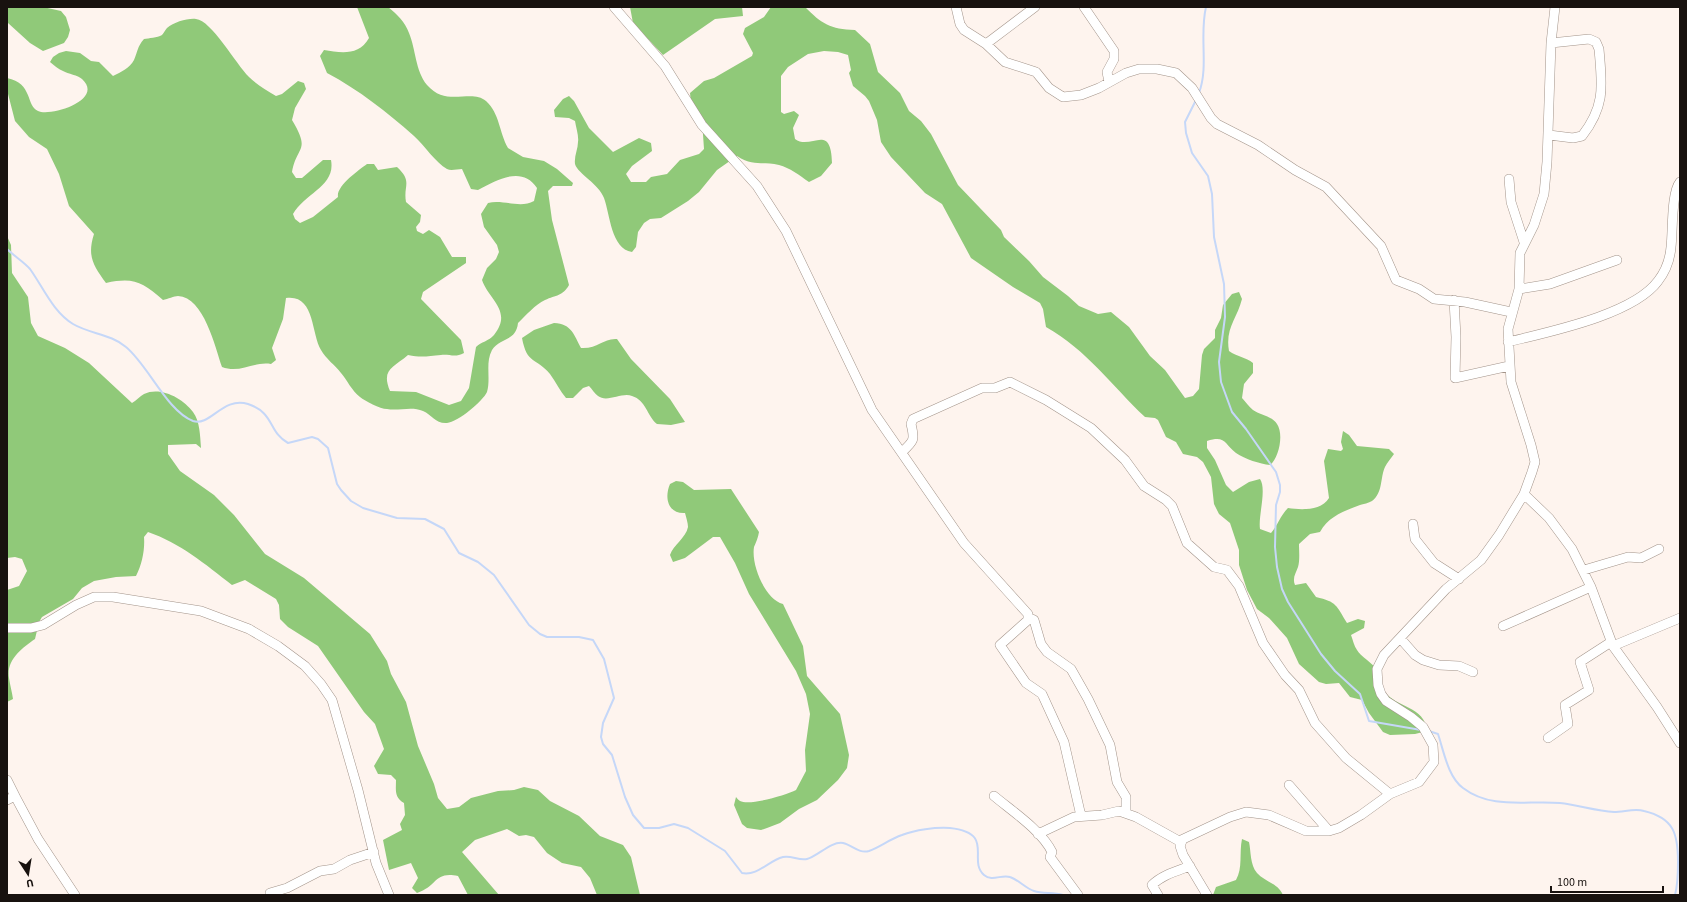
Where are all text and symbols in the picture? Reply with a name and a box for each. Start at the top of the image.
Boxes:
north arrow [8,854,48,894]
scale bar [1551,868,1663,894]
text: 100 m [1557,874,1587,891]
text: U [25,875,35,891]

